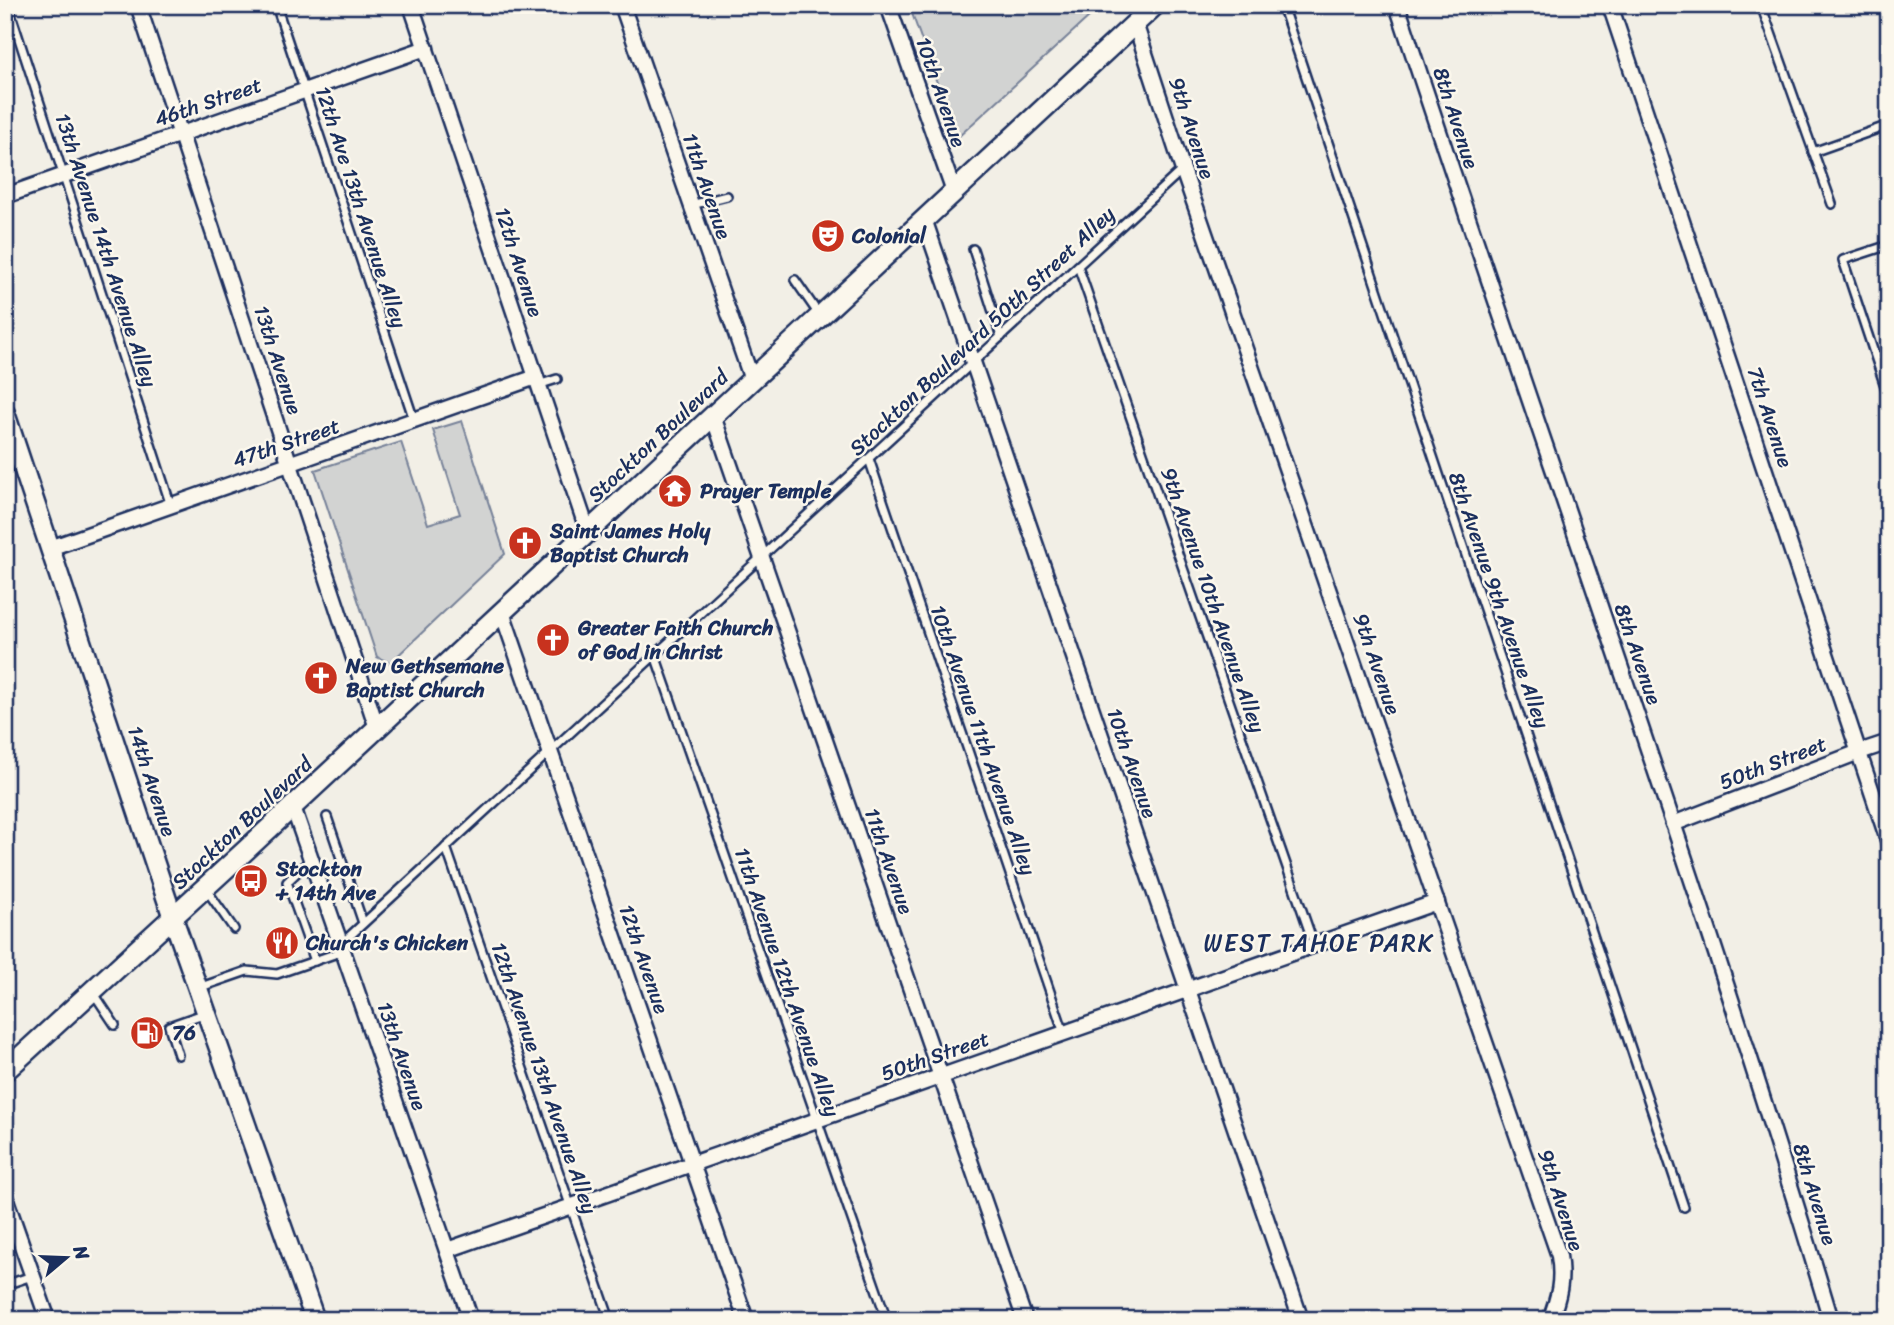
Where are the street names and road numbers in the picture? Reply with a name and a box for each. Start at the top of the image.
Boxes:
street label: 10th Avenue [904,31,978,153]
street label: 8th Avenue [1422,62,1490,174]
street label: 46th Street [149,66,267,138]
street label: 9th Avenue [1158,72,1226,184]
street label: 12th Ave 13th Avenue Alley [304,81,418,333]
street label: 13th Avenue 14th Avenue Alley [44,108,168,392]
street label: 11th Avenue [671,127,743,245]
street label: Stockton Boulevard 50th Street Alley [840,197,1124,465]
street label: 12th Avenue [483,202,555,322]
street label: 13th Avenue [242,300,314,420]
street label: Stockton Boulevard [578,358,739,512]
street label: 7th Avenue [1736,361,1804,473]
street label: 47th Street [227,407,345,479]
street label: 9th Avenue 10th Avenue Alley [1150,462,1276,738]
street label: 8th Avenue 9th Avenue Alley [1437,467,1561,734]
street label: 8th Avenue [1603,598,1673,710]
street label: 10th Avenue 11th Avenue Alley [919,600,1047,881]
street label: 9th Avenue [1342,608,1412,720]
street label: 10th Avenue [1095,702,1169,824]
street label: 14th Avenue [116,721,188,841]
street label: 50th Street [1714,725,1832,801]
street label: Stockton Boulevard [162,745,323,899]
street label: 11th Avenue [853,802,925,920]
street label: 11th Avenue 12th Avenue Alley [723,842,851,1122]
street label: 12th Avenue [608,899,680,1019]
street label: 12th Avenue 13th Avenue Alley [480,937,608,1219]
street label: 13th Avenue [366,996,438,1116]
street label: 50th Street [875,1020,995,1092]
street label: 8th Avenue [1781,1138,1849,1250]
street label: 9th Avenue [1527,1144,1595,1256]

